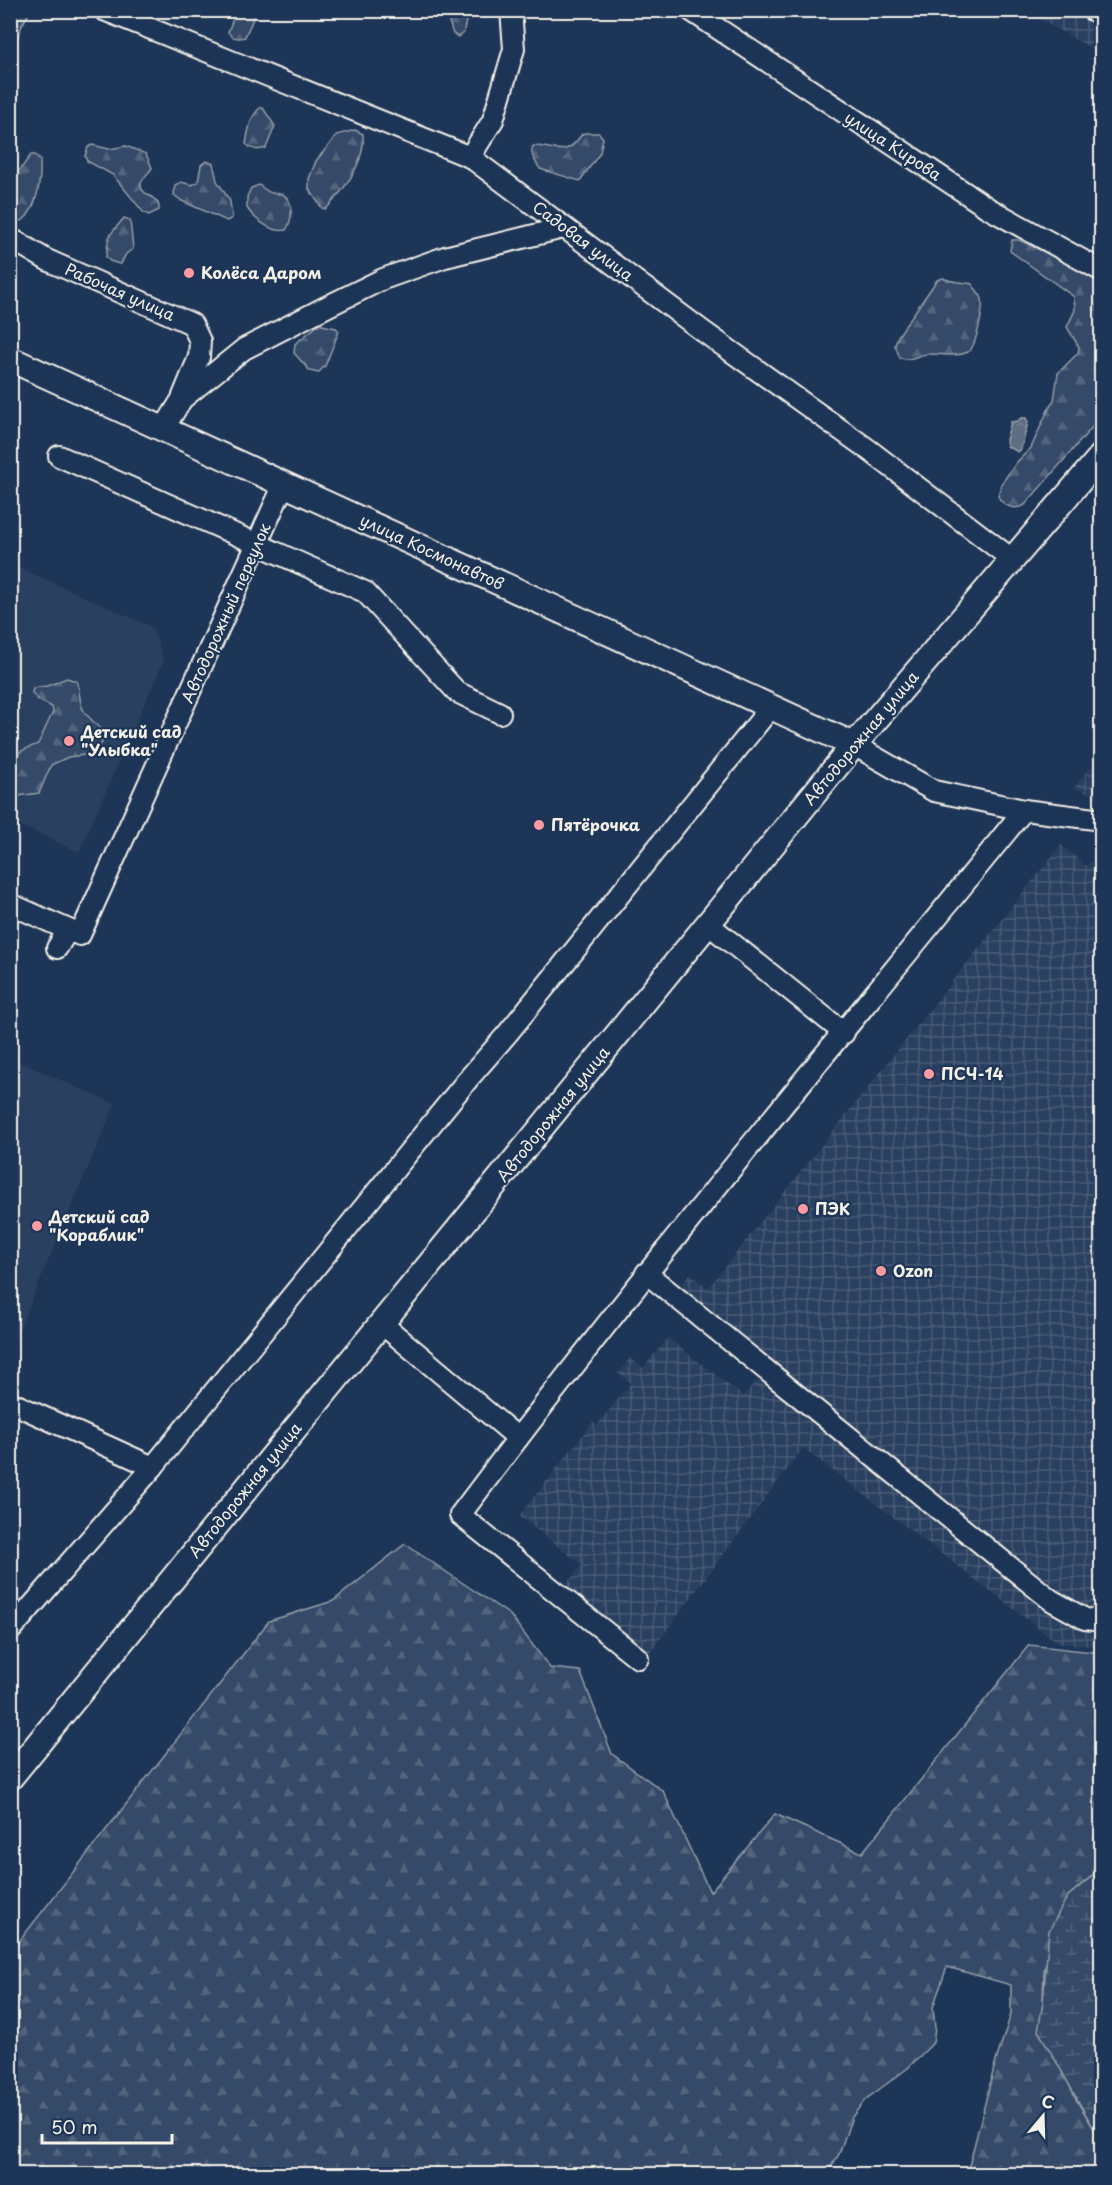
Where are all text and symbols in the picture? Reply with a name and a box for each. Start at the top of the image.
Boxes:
street label: улица Кирова [840,105,947,186]
street label: Садовая улица [528,194,639,286]
street label: Рабочая улица [62,256,179,326]
place label: Колёса Даром [201,260,322,284]
marker: Колёса Даром [182,266,196,280]
street label: улица Космонавтов [356,507,508,595]
street label: Автодорожный переулок [174,518,276,707]
street label: Автодорожная улица [797,665,924,810]
place label: Детский сад "Улыбка" [80,719,182,761]
marker: Детский сад "Улыбка" [62,734,76,748]
place label: Пятёрочка [551,812,640,836]
marker: Пятёрочка [532,818,546,832]
street label: Автодорожная улица [490,1040,615,1186]
place label: ПСЧ-14 [941,1061,1003,1085]
marker: ПСЧ-14 [922,1067,936,1081]
place label: ПЭК [815,1196,850,1220]
marker: ПЭК [796,1202,810,1216]
place label: Детский сад "Кораблик" [48,1204,150,1246]
marker: Детский сад "Кораблик" [30,1219,44,1233]
place label: Ozon [893,1258,933,1282]
marker: Ozon [874,1264,888,1278]
street label: Автодорожная улица [182,1416,307,1562]
north arrow [1013,2086,1073,2146]
text: С [1039,2088,1058,2114]
scale bar [42,2107,172,2145]
text: 50 m [51,2113,98,2140]

